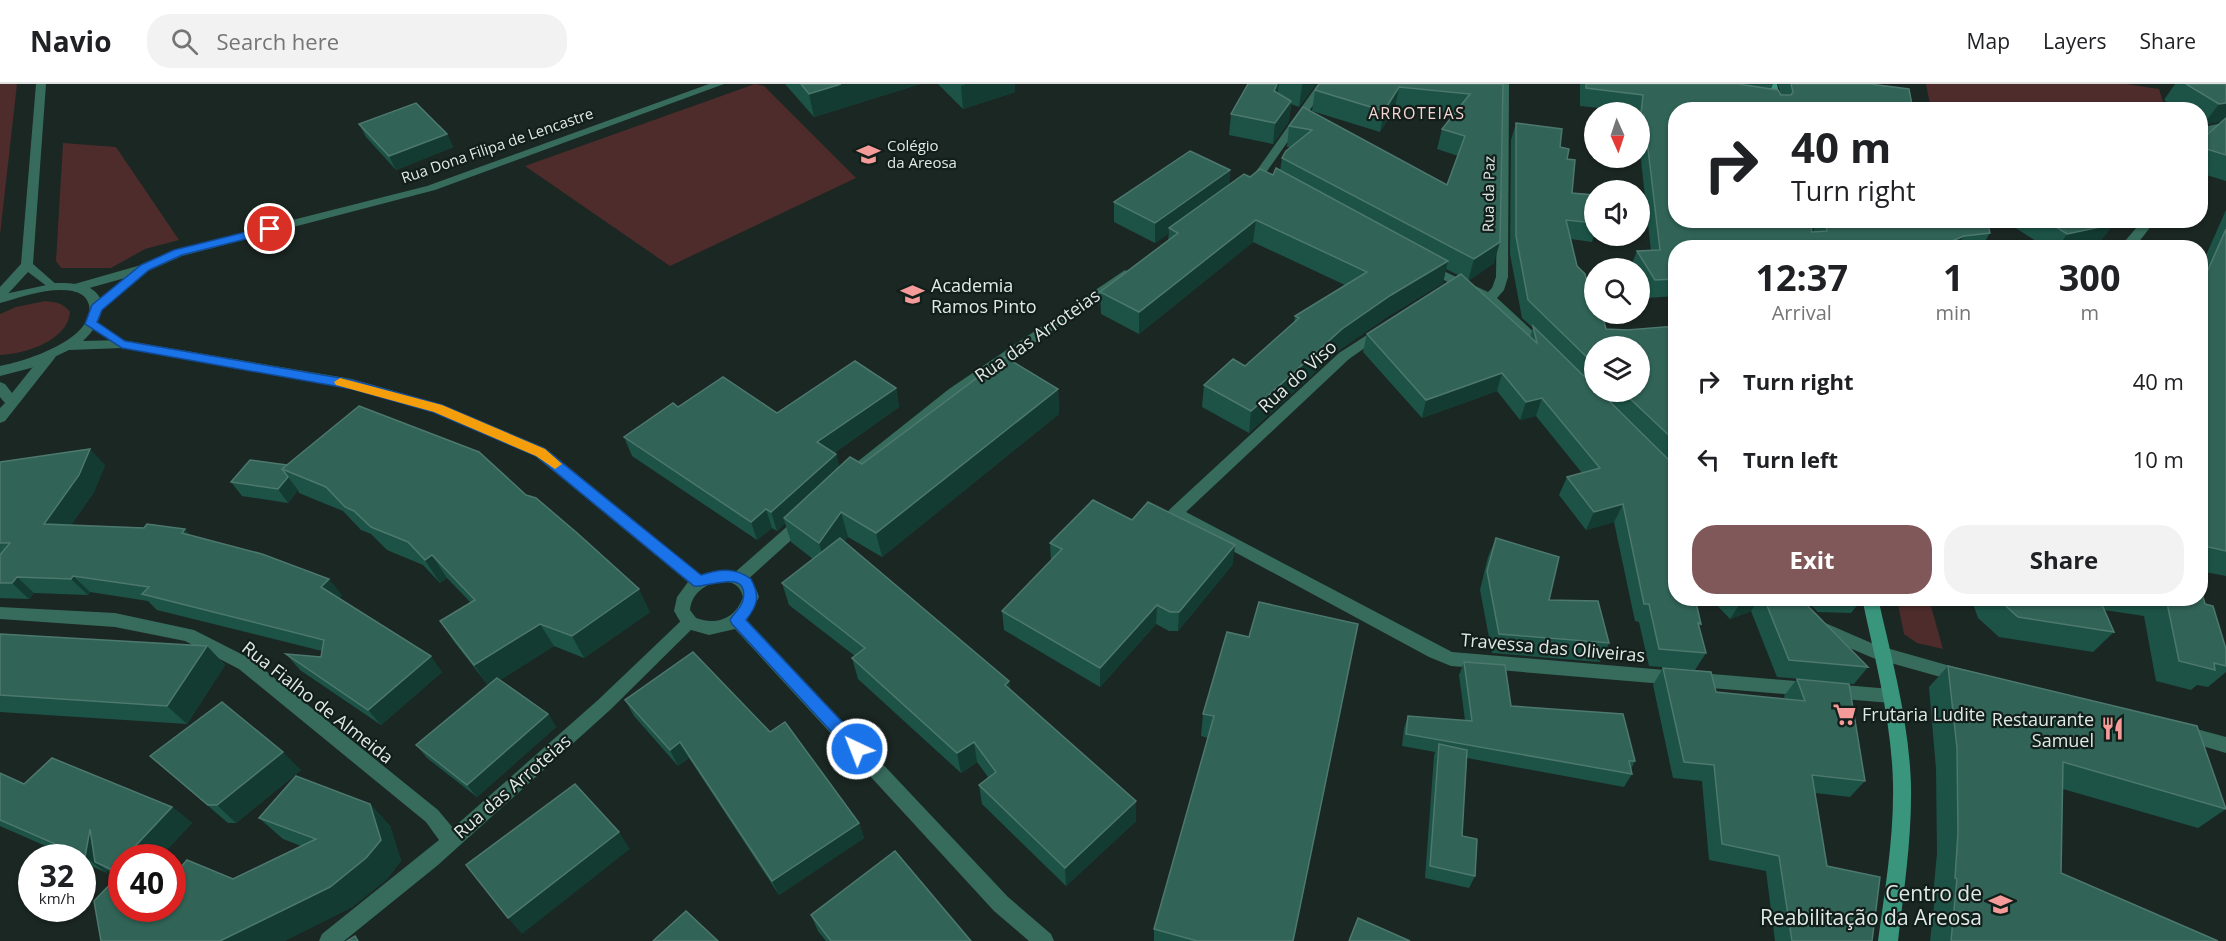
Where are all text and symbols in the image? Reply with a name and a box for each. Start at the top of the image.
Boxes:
search box [147,14,567,68]
text: Navio [30,22,111,60]
icon: search [168,25,201,58]
text: Search here [216,26,339,56]
text: Map [1967,27,2010,55]
text: Layers [2043,27,2107,55]
text: Share [2140,27,2196,55]
district label: ARROTEIAS [1369,102,1465,124]
north arrow [1584,102,1650,168]
map controls [1584,102,1650,402]
street label: Rua Dona Filipa de Lencastre [398,103,596,187]
text: 40 m [1791,118,1891,175]
icon: right [1692,126,1770,204]
place label: Colégio da Areosa [887,135,957,172]
school or university icon: Colégio da Areosa [856,141,882,167]
street label: Rua da Paz [1477,156,1499,232]
text: Turn right [1791,172,1916,209]
button: sound [1584,180,1650,246]
pin [244,203,295,254]
icon: arrive [253,212,286,245]
text: 12:37 [1755,253,1848,302]
text: 1 [1943,253,1964,302]
text: 300 [2059,253,2121,302]
button: search [1584,258,1650,324]
place label: Academia Ramos Pinto [931,273,1037,318]
school or university icon: Academia Ramos Pinto [900,282,926,308]
street label: Rua das Arroteias [970,283,1104,387]
text: Arrival [1772,299,1832,326]
text: min [1935,299,1971,326]
text: m [2080,299,2099,326]
street label: Rua do Viso [1253,334,1341,418]
button: layers [1584,336,1650,402]
icon: right [1692,365,1725,398]
text: Turn right [1743,366,1854,396]
text: 40 m [2133,366,2184,396]
icon: left [1692,443,1725,476]
text: Turn left [1743,444,1838,474]
text: 10 m [2133,444,2184,474]
button: Exit [1692,525,1932,594]
button: Share [1944,525,2184,594]
street label: Travessa das Oliveiras [1460,627,1646,667]
street label: Rua Fialho de Almeida [237,635,399,769]
supermarket icon: Frutaria Ludite [1831,701,1857,727]
place label: Frutaria Ludite [1862,702,1985,726]
place label: Restaurante Samuel [1992,707,2094,752]
restaurant icon: Restaurante Samuel [2099,716,2125,742]
position arrow [825,717,889,781]
street label: Rua das Arroteias [448,729,576,843]
speed limit sign: 40 [108,844,186,922]
text: 32 [40,855,74,896]
place label: Centro de Reabilitação da Areosa [1760,879,1982,931]
text: km/h [39,888,75,908]
school or university icon: Centro de Reabilitação da Areosa [1987,892,2013,918]

